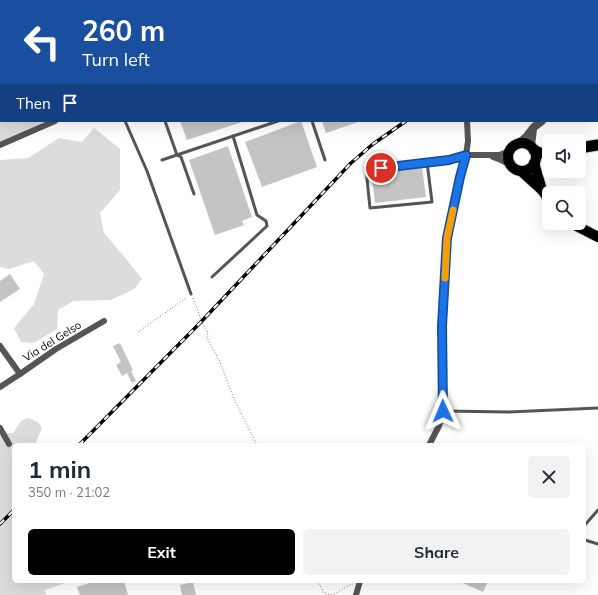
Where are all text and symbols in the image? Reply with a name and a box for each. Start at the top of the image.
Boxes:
text: 260 m [82,13,165,48]
icon: left [16,16,68,68]
text: Turn left [82,48,150,71]
icon: arrive [59,92,81,114]
text: Then [16,94,51,113]
map controls [542,134,586,230]
button: sound [542,134,586,178]
pin [364,151,398,185]
icon: arrive [370,157,392,179]
button: search [542,186,586,230]
street label: Via del Gelso [20,318,84,364]
position arrow [422,390,464,432]
text: 1 min [28,454,91,484]
button: close [528,456,570,498]
text: 350 m · 21:02 [28,484,110,500]
button: Exit [28,529,295,575]
button: Share [303,529,570,575]

